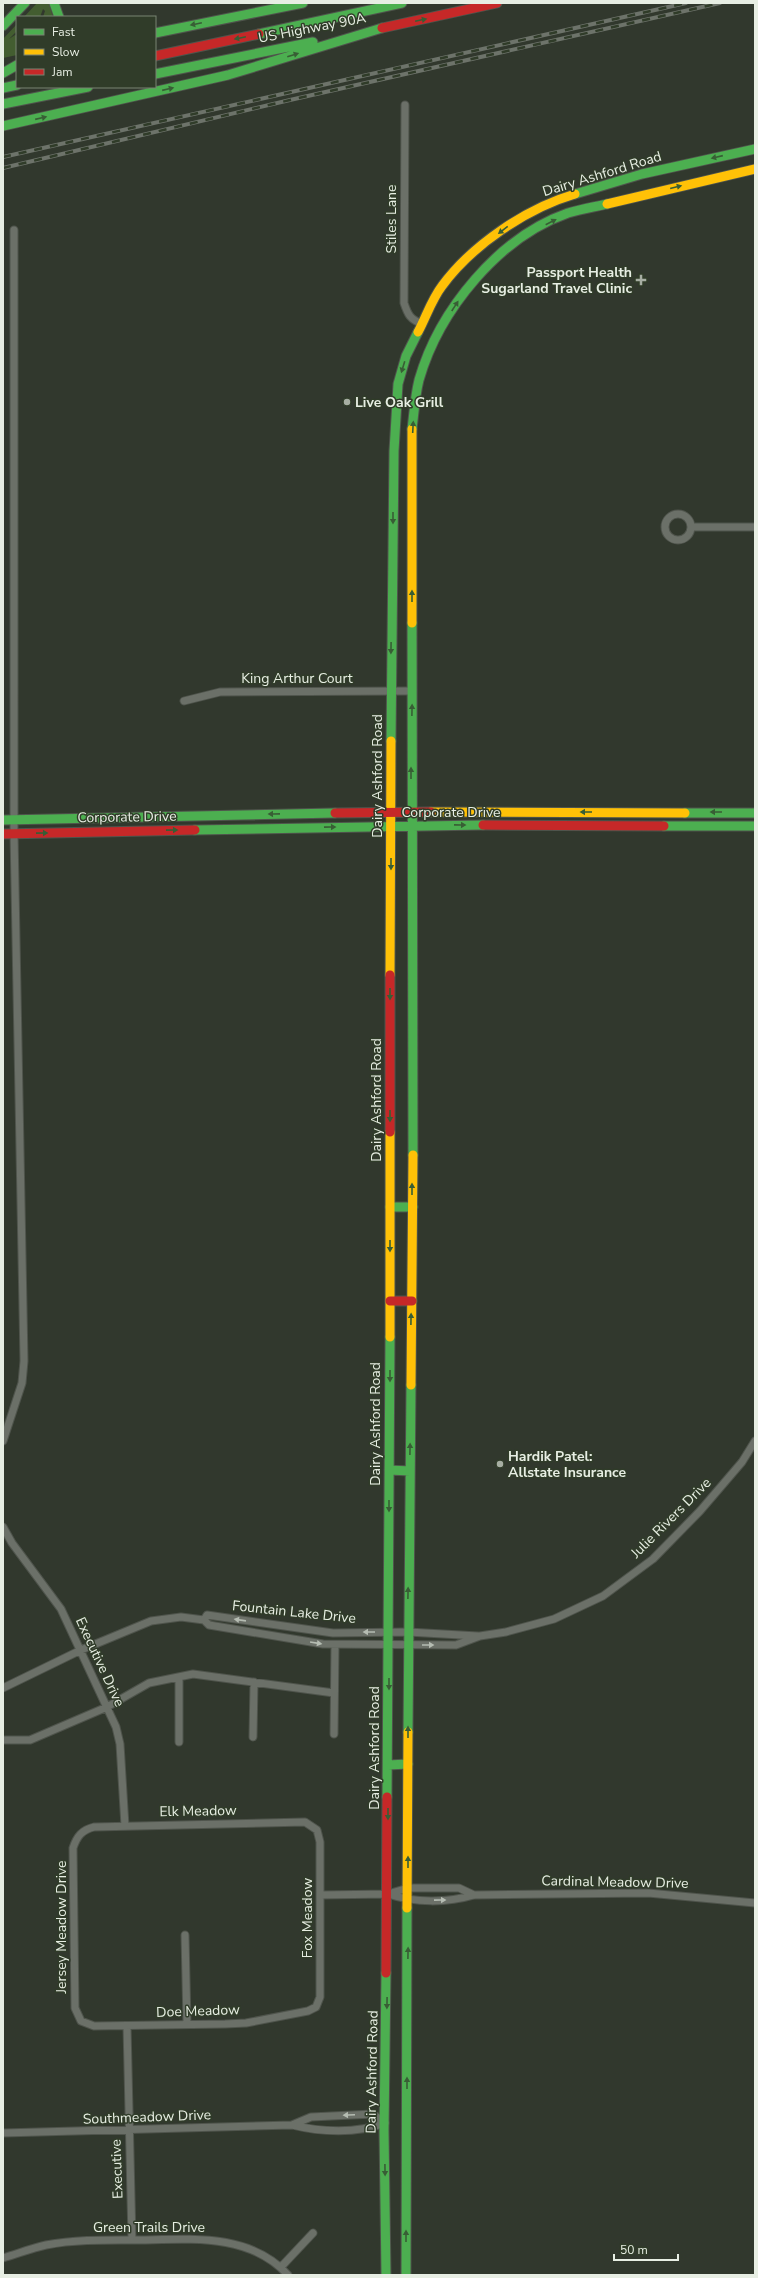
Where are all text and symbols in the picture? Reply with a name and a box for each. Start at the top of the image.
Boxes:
street label: US Highway 90A [257,8,367,48]
legend [16,16,156,88]
one-way arrow [414,16,427,22]
one-way arrow [190,21,203,27]
text: Fast [52,24,75,40]
one-way arrow [234,35,247,41]
text: Slow [52,44,80,60]
one-way arrow [288,52,300,58]
text: Jam [51,64,73,80]
one-way arrow [162,85,174,91]
one-way arrow [35,114,47,120]
street label: Dairy Ashford Road [540,147,664,201]
one-way arrow [711,155,723,161]
one-way arrow [670,183,682,189]
street label: Stiles Lane [382,184,401,254]
one-way arrow [545,219,557,225]
one-way arrow [498,225,509,234]
place label: Passport Health Sugarland Travel Clinic [481,263,632,298]
marker: Passport Health Sugarland Travel Clinic [635,274,647,286]
one-way arrow [451,301,459,311]
one-way arrow [400,361,406,373]
place label: Live Oak Grill [355,393,444,412]
marker: Live Oak Grill [342,397,352,407]
one-way arrow [409,421,416,433]
one-way arrow [390,512,396,525]
one-way arrow [409,589,415,602]
one-way arrow [388,642,394,655]
street label: King Arthur Court [241,669,353,688]
one-way arrow [409,703,415,716]
street label: Dairy Ashford Road [368,714,387,838]
one-way arrow [408,766,414,779]
street label: Corporate Drive [401,803,501,822]
street label: Corporate Drive [77,807,177,827]
one-way arrow [579,809,592,815]
one-way arrow [709,809,722,815]
one-way arrow [267,811,280,817]
one-way arrow [454,822,467,828]
one-way arrow [324,824,337,830]
one-way arrow [166,827,179,833]
one-way arrow [36,830,49,836]
one-way arrow [388,858,394,871]
one-way arrow [387,988,393,1001]
street label: Dairy Ashford Road [367,1038,386,1162]
one-way arrow [387,1110,393,1123]
one-way arrow [409,1182,415,1195]
one-way arrow [387,1240,393,1253]
one-way arrow [408,1312,414,1325]
street label: Dairy Ashford Road [366,1362,385,1486]
one-way arrow [387,1370,393,1383]
one-way arrow [407,1442,413,1455]
place label: Hardik Patel: Allstate Insurance [508,1447,627,1482]
marker: Hardik Patel: Allstate Insurance [495,1459,505,1469]
street label: Julie Rivers Drive [626,1474,715,1563]
one-way arrow [386,1500,392,1513]
one-way arrow [405,1586,411,1599]
street label: Fountain Lake Drive [231,1596,357,1628]
street label: Executive Drive [71,1614,129,1710]
one-way arrow [234,1617,246,1623]
one-way arrow [362,1629,375,1635]
one-way arrow [310,1640,322,1646]
one-way arrow [422,1642,435,1648]
one-way arrow [386,1678,392,1691]
street label: Dairy Ashford Road [365,1686,384,1810]
one-way arrow [405,1725,411,1738]
street label: Elk Meadow [159,1801,237,1821]
one-way arrow [385,1808,391,1821]
one-way arrow [405,1855,411,1868]
street label: Jersey Meadow Drive [52,1860,71,1995]
street label: Cardinal Meadow Drive [541,1871,689,1893]
street label: Fox Meadow [298,1878,317,1958]
one-way arrow [434,1897,447,1903]
one-way arrow [405,1946,411,1959]
one-way arrow [384,1997,390,2010]
street label: Doe Meadow [156,2000,240,2022]
street label: Dairy Ashford Road [361,2010,383,2134]
one-way arrow [404,2076,410,2089]
street label: Southmeadow Drive [83,2105,211,2129]
one-way arrow [342,2112,355,2118]
street label: Executive [106,2139,128,2199]
one-way arrow [382,2164,388,2177]
street label: Green Trails Drive [93,2218,205,2237]
one-way arrow [403,2229,409,2242]
scale bar [614,2236,678,2262]
text: 50 m [620,2242,648,2258]

